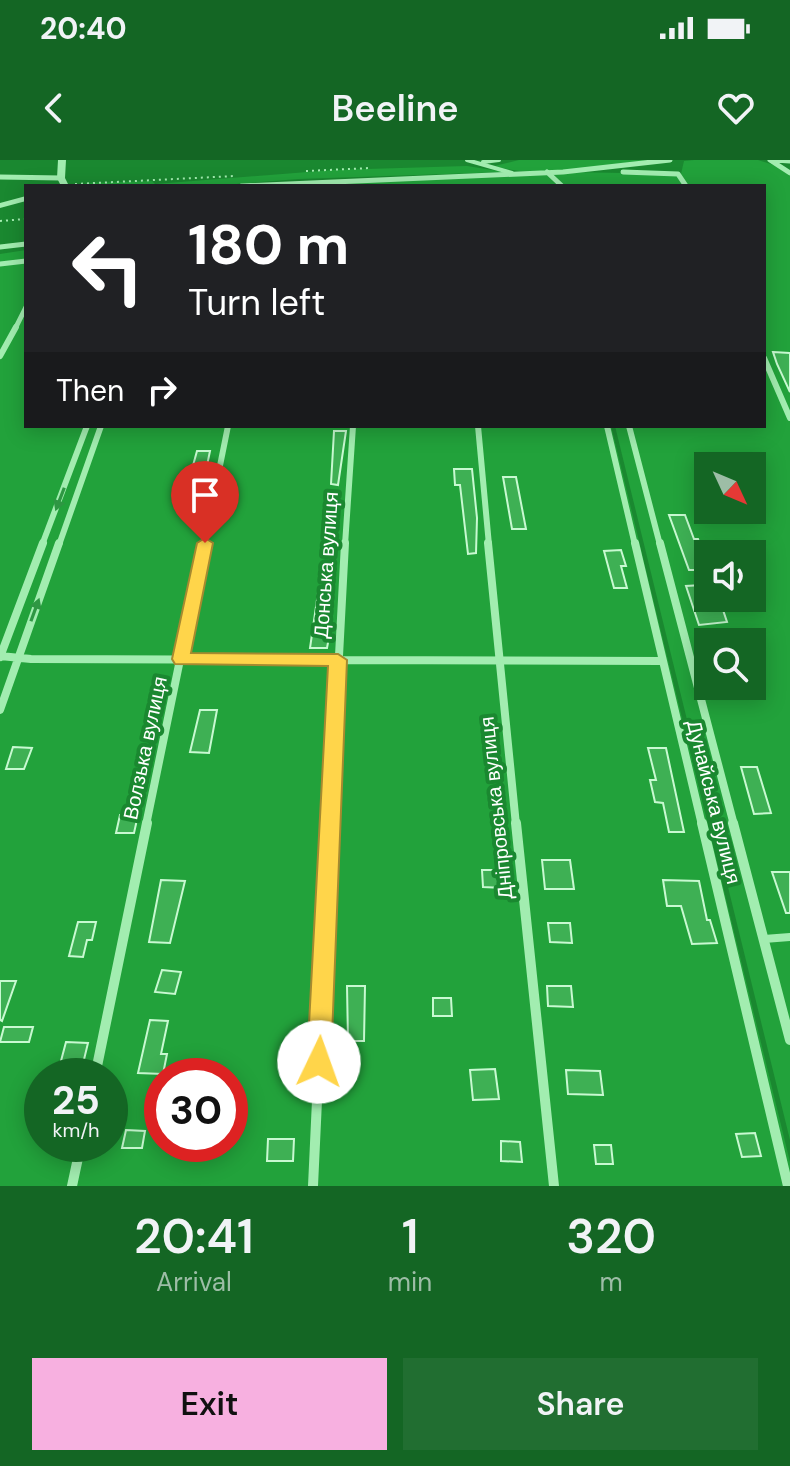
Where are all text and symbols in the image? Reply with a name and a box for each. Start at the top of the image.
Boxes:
text: 20:40 [40,9,127,48]
text: Beeline [332,85,458,132]
icon: back [32,86,76,130]
icon: heart [714,86,758,130]
text: 180 m [188,208,349,281]
icon: left [56,216,160,320]
text: Turn left [188,279,325,326]
icon: right [140,368,184,412]
text: Then [56,371,124,410]
north arrow [694,452,766,524]
map controls [694,452,766,700]
pin [171,461,239,543]
icon: arrive [183,473,227,517]
one-way arrow [53,487,66,511]
street label: Донська вулиця [308,491,344,639]
button: sound [694,540,766,612]
one-way arrow [30,598,42,622]
button: search [694,628,766,700]
street label: Волзька вулиця [117,674,173,822]
street label: Дніпровська вулиця [473,715,519,901]
street label: Дунайська вулиця [681,717,747,887]
position arrow [277,1020,361,1104]
speed limit sign: 30 [144,1058,248,1162]
text: 25 [52,1074,100,1126]
text: km/h [52,1117,100,1143]
text: 20:41 [134,1205,254,1268]
text: 1 [402,1205,418,1268]
text: 320 [566,1205,656,1268]
text: Arrival [156,1265,232,1299]
text: min [388,1265,432,1299]
text: m [600,1265,623,1299]
button: Exit [32,1358,387,1450]
button: Share [403,1358,758,1450]

